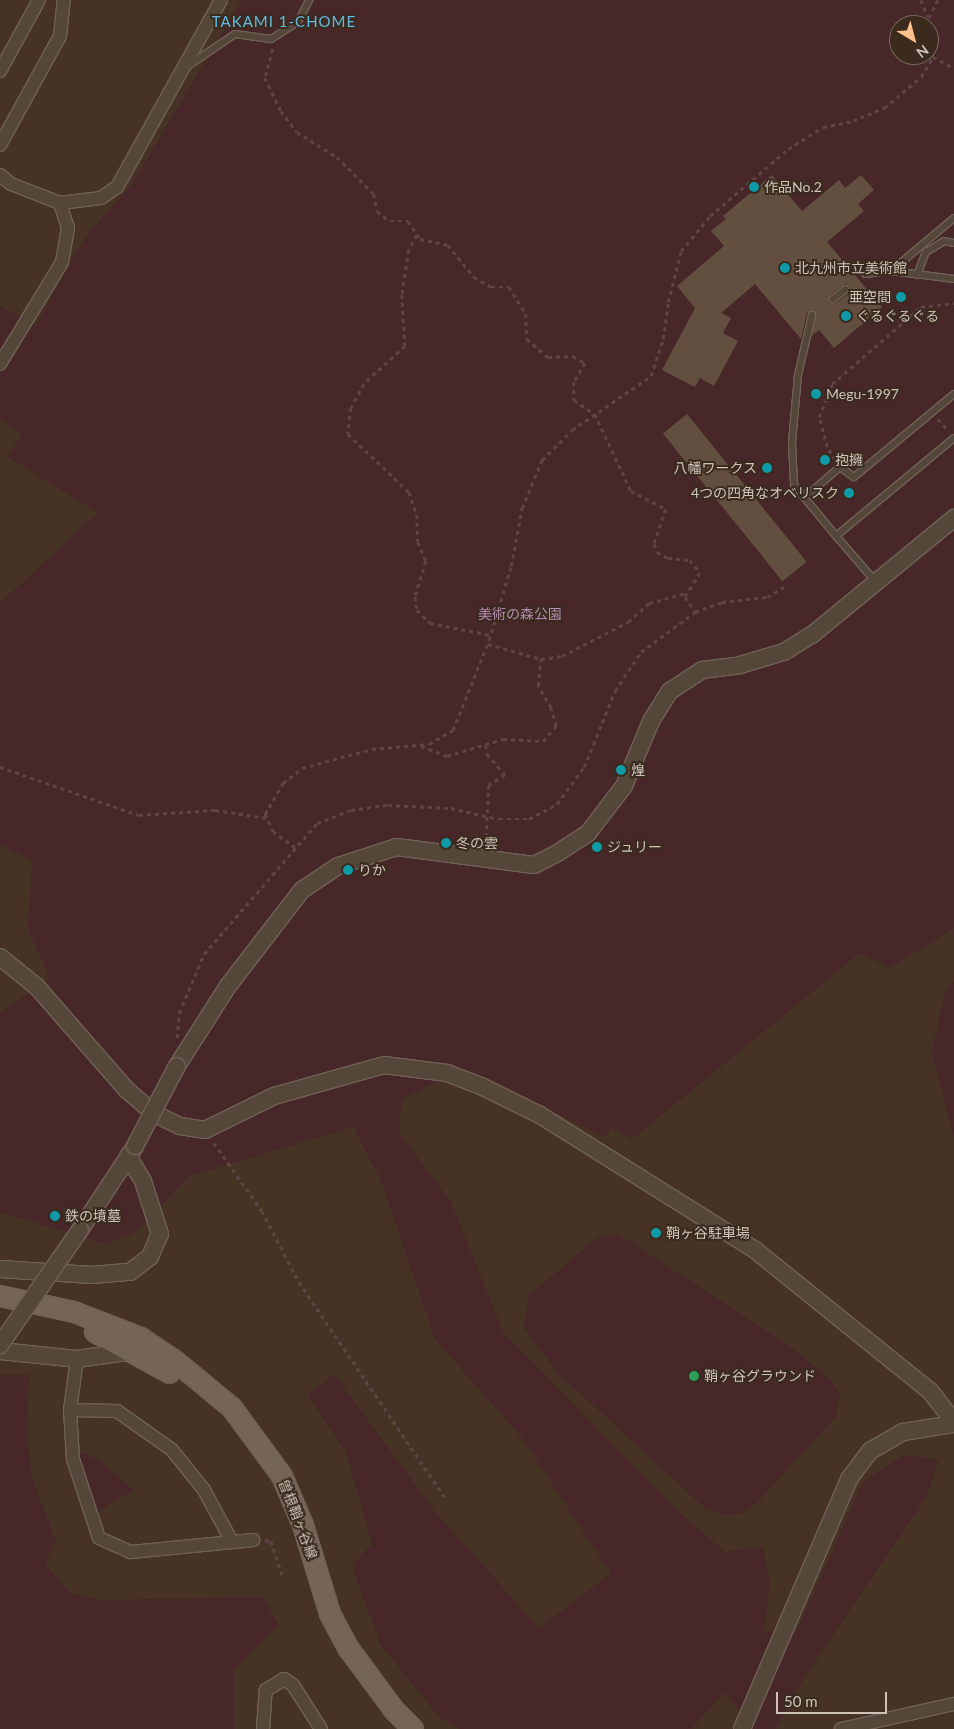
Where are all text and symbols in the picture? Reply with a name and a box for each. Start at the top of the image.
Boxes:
district label: TAKAMI 1-CHOME [210,13,358,31]
north arrow [889,15,939,65]
text: N [913,42,932,62]
place label: 作品No.2 [764,179,822,195]
marker: 作品No.2 [748,181,760,193]
place label: 北九州市立美術館 [795,260,907,276]
marker: 北九州市立美術館 [779,262,791,274]
place label: 亜空間 [849,289,891,305]
marker: 亜空間 [895,291,907,303]
place label: ぐるぐるぐる [856,308,940,324]
marker: ぐるぐるぐる [840,310,852,322]
place label: Megu-1997 [826,386,899,402]
marker: Megu-1997 [810,388,822,400]
place label: 抱擁 [835,452,863,468]
marker: 抱擁 [819,454,831,466]
place label: 八幡ワークス [673,460,757,476]
marker: 八幡ワークス [761,462,773,474]
place label: 4つの四角なオベリスク [691,485,839,501]
marker: 4つの四角なオベリスク [843,487,855,499]
park label: 美術の森公園 [478,606,562,622]
place label: 煌 [631,762,645,778]
marker: 煌 [615,764,627,776]
place label: 冬の雲 [456,835,498,851]
marker: 冬の雲 [440,837,452,849]
place label: ジュリー [607,839,663,855]
marker: ジュリー [591,841,603,853]
place label: りか [358,862,386,878]
marker: りか [342,864,354,876]
place label: 鉄の墳墓 [65,1208,121,1224]
marker: 鉄の墳墓 [49,1210,61,1222]
place label: 鞘ヶ谷駐車場 [666,1225,750,1241]
marker: 鞘ヶ谷駐車場 [650,1227,662,1239]
place label: 鞘ヶ谷グラウンド [704,1368,816,1384]
marker: 鞘ヶ谷グラウンド [688,1370,700,1382]
street label: 曽根鞘ヶ谷線 [275,1477,321,1561]
scale bar [779,1682,890,1714]
text: 50 m [784,1692,818,1710]

